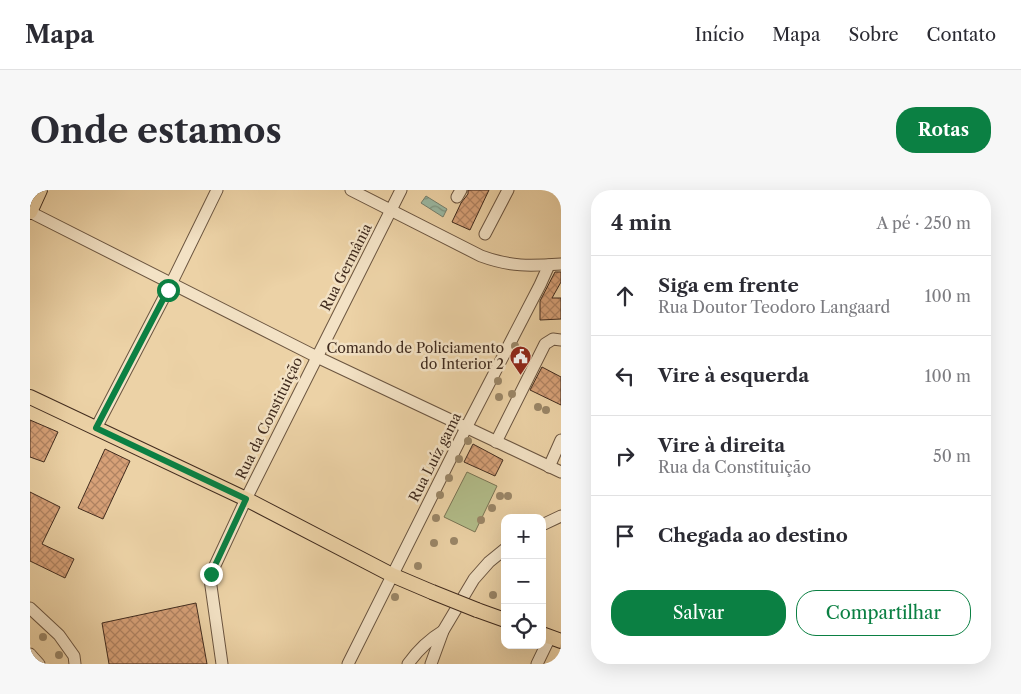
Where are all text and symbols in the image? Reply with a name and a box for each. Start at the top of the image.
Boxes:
text: Mapa [25,20,94,49]
text: Início [695,24,744,46]
text: Mapa [772,24,820,46]
text: Sobre [848,24,899,46]
text: Contato [927,24,996,46]
button: Rotas [896,107,991,153]
text: Onde estamos [30,109,282,152]
text: 4 min [611,210,672,235]
text: A pé · 250 m [876,213,971,233]
street label: Rua Germânia [316,220,376,314]
text: Siga em frente [658,274,799,297]
route start [157,279,180,302]
icon: ahead [611,282,639,310]
text: 100 m [925,286,971,306]
text: Rua Doutor Teodoro Langaard [658,297,890,317]
place label: Comando de Policiamento do Interior 2 [326,339,504,373]
public building icon: Comando de Policiamento do Interior 2 [508,344,532,375]
street label: Rua da Constituição [232,354,306,482]
icon: left [611,362,639,390]
text: Vire à esquerda [658,364,809,387]
text: 100 m [925,366,971,386]
street label: Rua Luíz gama [405,409,466,505]
text: Vire à direita [658,434,785,457]
icon: right [611,442,639,470]
text: 50 m [933,446,971,466]
text: Rua da Constituição [658,457,811,477]
map controls [501,514,546,649]
button: + [501,514,546,559]
icon: arrive [611,522,639,550]
text: Chegada ao destino [658,524,848,547]
button: − [501,559,546,604]
route end [200,563,223,586]
button: Salvar [611,590,786,636]
button: Compartilhar [796,590,971,636]
button: locate [501,604,546,649]

